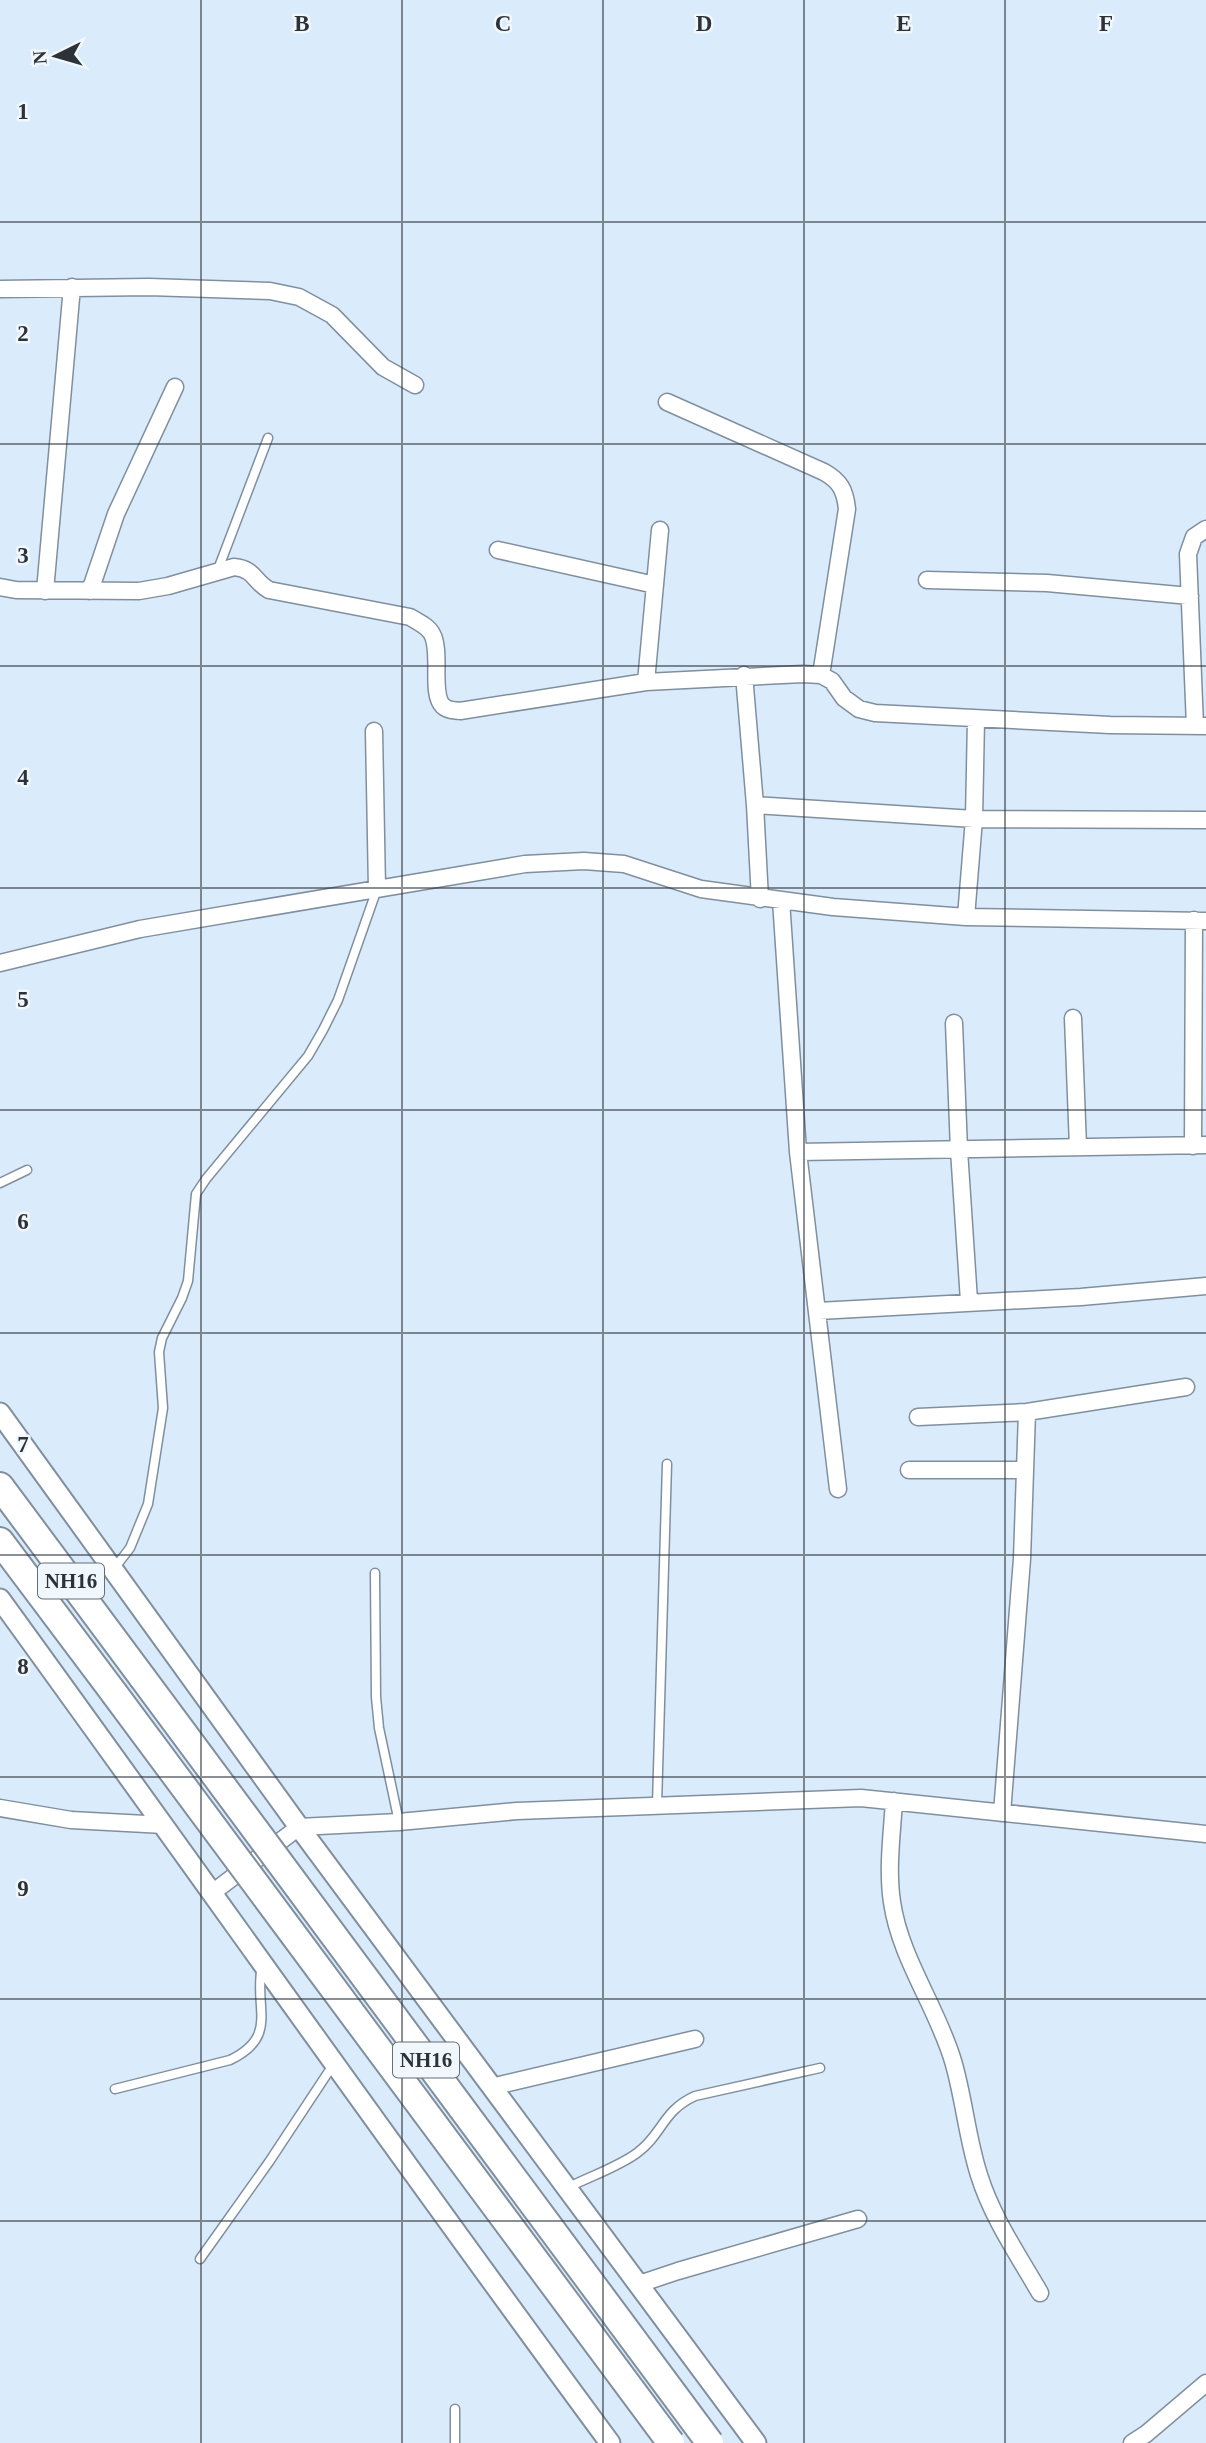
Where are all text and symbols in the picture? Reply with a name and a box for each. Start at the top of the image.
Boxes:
text: B [294,11,310,36]
text: C [495,11,511,36]
text: D [696,11,712,36]
text: E [896,11,912,36]
text: F [1099,11,1113,36]
north arrow [21,21,91,91]
text: N [28,49,51,65]
text: 1 [17,99,29,124]
text: 2 [17,321,29,346]
text: 3 [17,543,29,568]
text: 4 [17,765,29,790]
text: 5 [17,987,29,1012]
text: 6 [17,1209,29,1234]
text: 7 [17,1432,29,1457]
road number: NH16 [38,1564,104,1598]
text: 8 [17,1654,29,1679]
text: 9 [17,1876,29,1901]
road number: NH16 [393,2042,459,2078]

